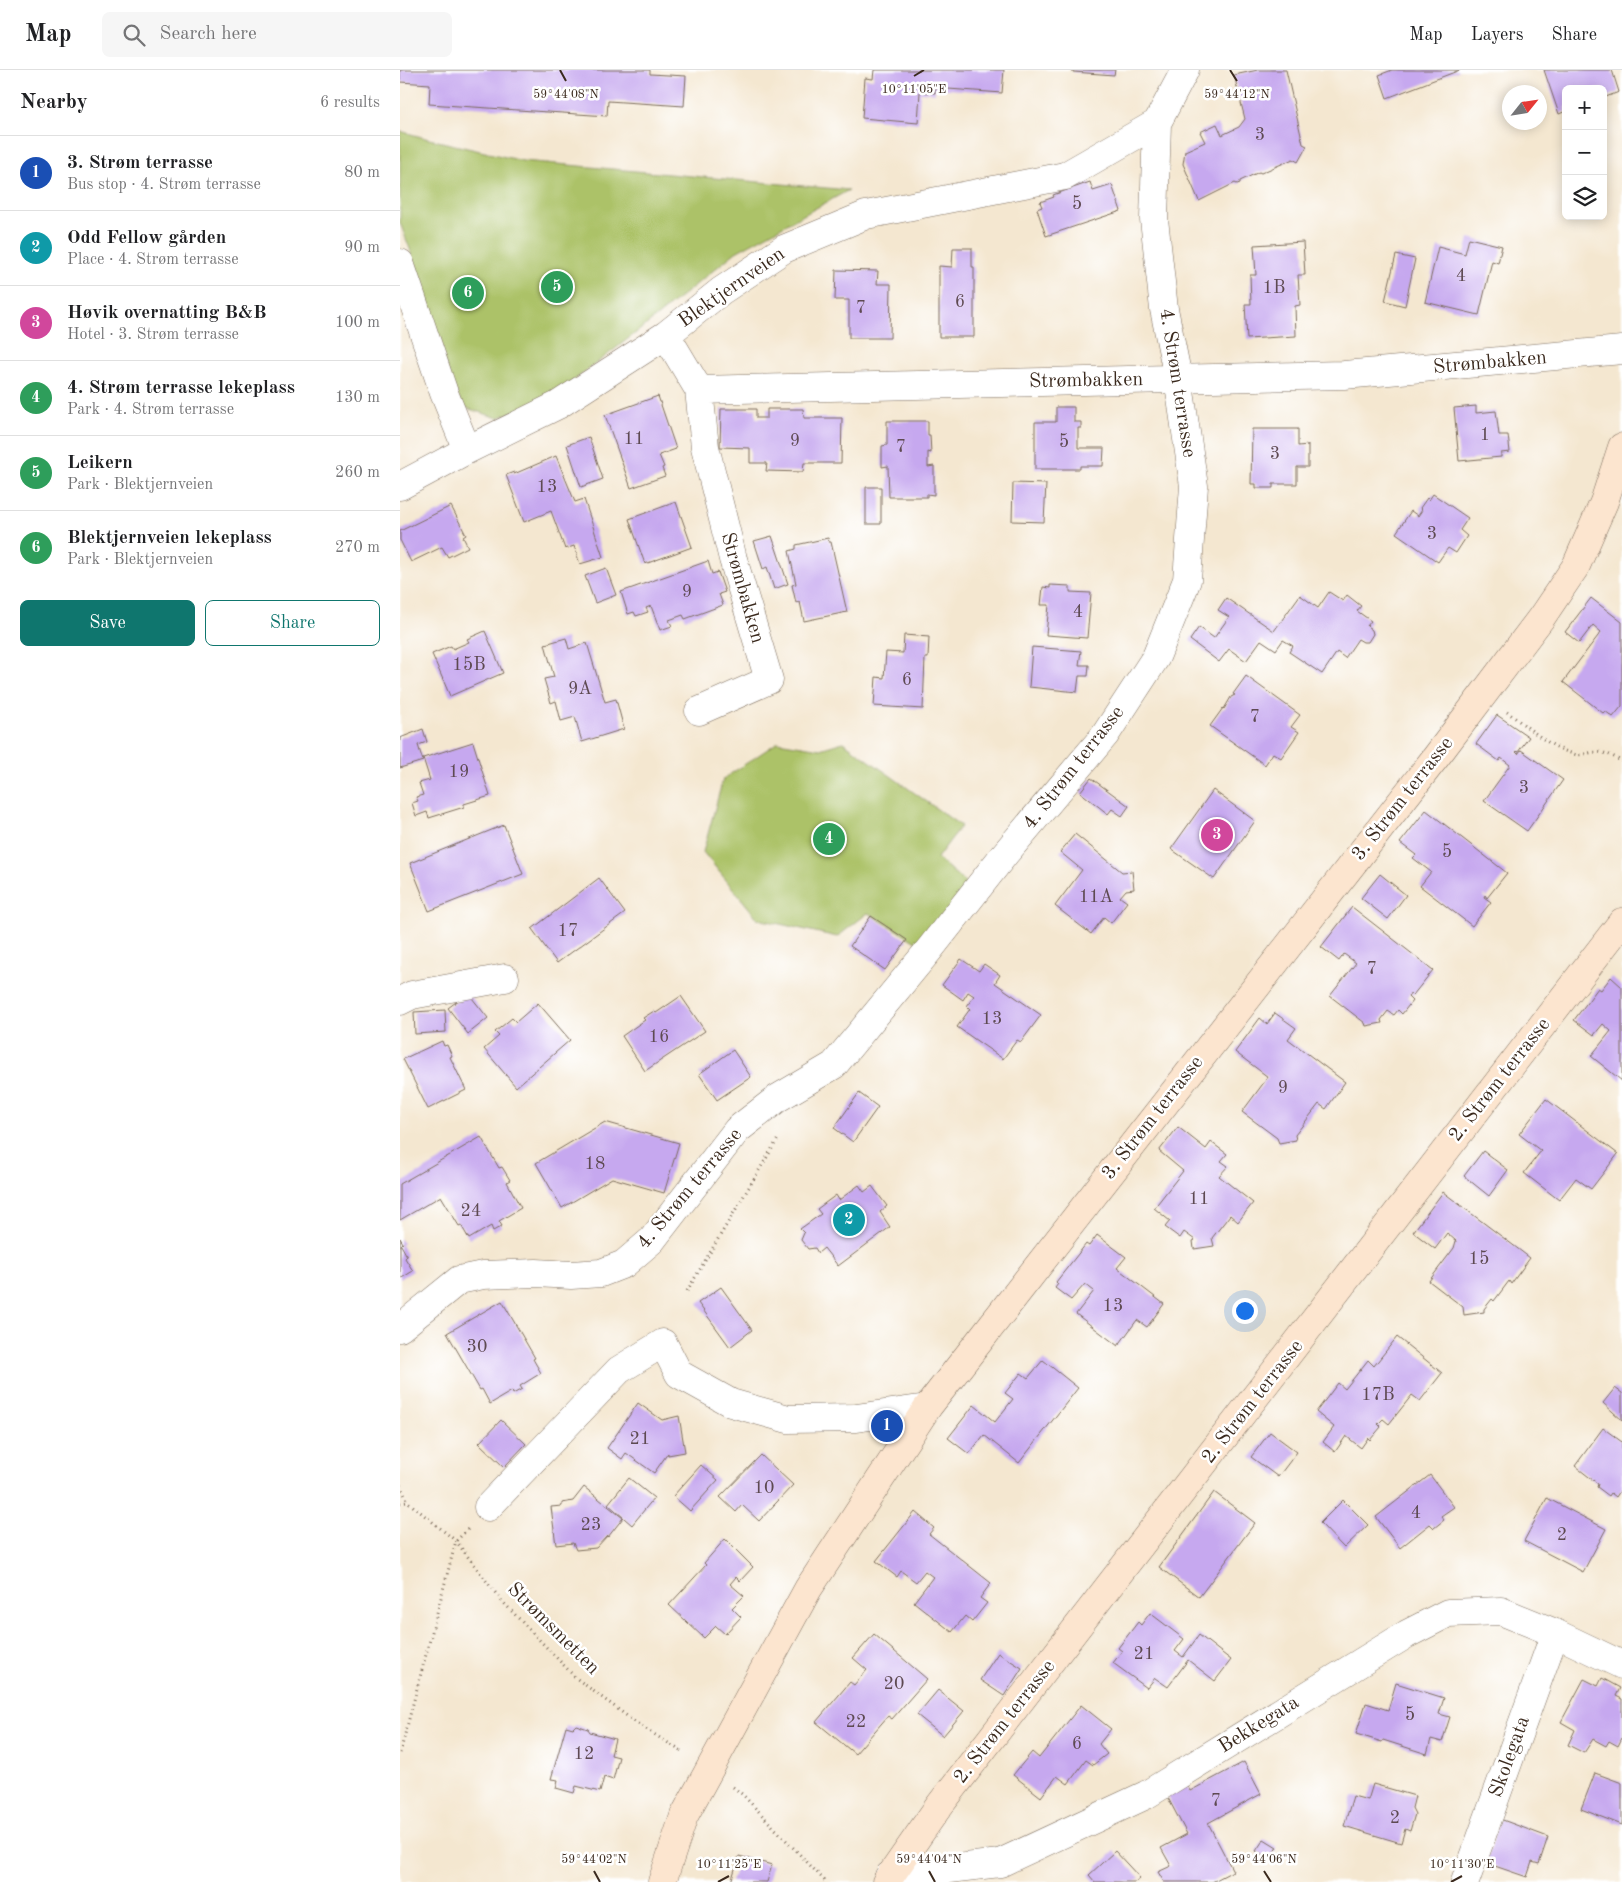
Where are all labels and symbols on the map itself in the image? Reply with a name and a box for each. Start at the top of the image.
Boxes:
text: 10°11'05"E [882,83,946,96]
north arrow [1502,85,1547,130]
text: 59°44'08"N [533,88,599,101]
text: 59°44'12"N [1204,88,1270,101]
house number: 3 [1255,126,1265,144]
house number: 5 [1072,195,1082,213]
street label: Blektjernveien [675,244,789,332]
house number: 4 [1456,267,1466,285]
pin: 5 [541,268,573,306]
pin: 6 [452,274,484,312]
house number: 1B [1263,279,1285,297]
house number: 6 [955,293,965,311]
house number: 7 [856,299,866,317]
street label: 4. Strøm terrasse [1155,307,1199,459]
street label: Strømbakken [1432,348,1548,378]
street label: Strømbakken [1029,370,1144,392]
house number: 1 [1480,426,1490,444]
house number: 11 [624,430,644,448]
house number: 9 [790,432,800,450]
house number: 5 [1059,433,1069,451]
house number: 7 [896,438,906,456]
house number: 3 [1270,445,1280,463]
house number: 13 [537,478,557,496]
house number: 3 [1427,525,1437,543]
street label: Strømbakken [717,530,767,646]
house number: 9 [682,583,692,601]
house number: 4 [1073,603,1083,621]
house number: 15B [452,656,486,674]
house number: 6 [902,671,912,689]
house number: 9A [568,680,592,698]
street label: 4. Strøm terrasse [1020,702,1128,834]
house number: 7 [1250,708,1260,726]
street label: 3. Strøm terrasse [1349,733,1457,865]
house number: 19 [449,763,469,781]
house number: 3 [1519,779,1529,797]
pin: 3 [1201,816,1233,854]
pin: 4 [813,820,845,858]
house number: 5 [1442,843,1452,861]
house number: 11A [1079,888,1114,906]
house number: 17 [558,922,578,940]
house number: 7 [1367,960,1377,978]
house number: 13 [982,1010,1002,1028]
street label: 2. Strøm terrasse [1446,1014,1554,1146]
house number: 16 [649,1028,669,1046]
street label: 3. Strøm terrasse [1099,1052,1207,1184]
house number: 9 [1278,1079,1288,1097]
street label: 4. Strøm terrasse [634,1125,746,1253]
house number: 18 [585,1155,605,1173]
house number: 11 [1189,1190,1209,1208]
pin: 2 [833,1201,865,1239]
house number: 24 [461,1202,481,1220]
house number: 15 [1469,1250,1489,1268]
house number: 13 [1103,1297,1123,1315]
your location [1232,1298,1258,1324]
street label: 2. Strøm terrasse [1199,1336,1307,1468]
house number: 30 [467,1338,487,1356]
house number: 17B [1361,1386,1395,1404]
pin: 1 [871,1407,903,1445]
house number: 21 [630,1430,650,1448]
house number: 10 [754,1479,774,1497]
house number: 4 [1411,1504,1421,1522]
house number: 23 [581,1516,601,1534]
house number: 2 [1557,1526,1567,1544]
street label: Strømsmetten [503,1579,603,1679]
house number: 21 [1134,1645,1154,1663]
street label: 2. Strøm terrasse [951,1656,1059,1788]
house number: 20 [884,1675,904,1693]
street label: Bekkegata [1215,1692,1303,1757]
house number: 5 [1405,1706,1415,1724]
house number: 22 [846,1713,866,1731]
street label: Skolegata [1486,1714,1534,1800]
house number: 6 [1072,1735,1082,1753]
house number: 12 [574,1745,594,1763]
house number: 7 [1211,1792,1221,1810]
house number: 2 [1390,1809,1400,1827]
text: 59°44'02"N [561,1853,627,1866]
text: 59°44'04"N [896,1853,962,1866]
text: 59°44'06"N [1231,1853,1297,1866]
text: 10°11'25"E [697,1858,761,1871]
text: 10°11'30"E [1430,1859,1494,1871]

